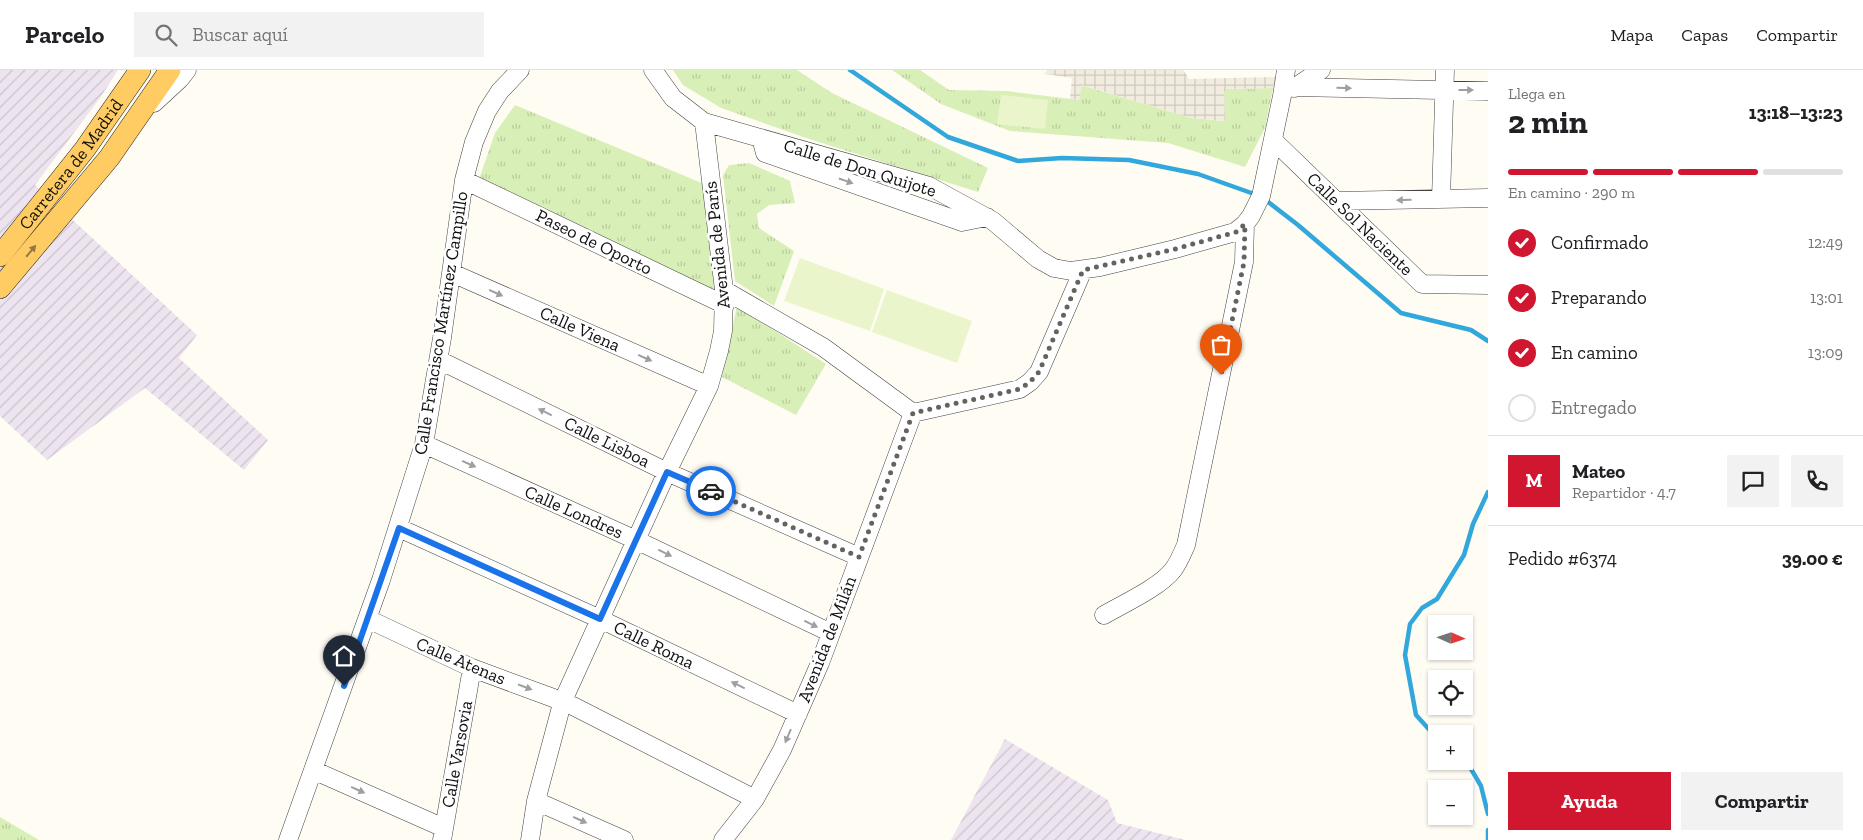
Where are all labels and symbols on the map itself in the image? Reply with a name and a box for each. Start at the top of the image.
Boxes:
one-way arrow [1336,84,1352,92]
one-way arrow [1458,87,1474,95]
street label: Carretera de Madrid [14,94,128,234]
street label: Calle de Don Quijote [781,134,939,202]
street label: Calle Sol Naciente [1302,168,1418,280]
one-way arrow [839,178,854,186]
street label: Avenida de París [699,180,735,310]
street label: Calle Francisco Martínez Campillo [409,190,473,456]
one-way arrow [1396,196,1412,204]
street label: Paseo de Oporto [532,204,656,280]
one-way arrow [26,245,37,258]
one-way arrow [489,289,503,297]
street label: Calle Viena [536,302,624,357]
pin [1200,324,1242,375]
one-way arrow [638,354,652,362]
one-way arrow [538,408,552,416]
street label: Calle Lisboa [561,412,654,472]
one-way arrow [462,461,476,469]
courier [686,466,736,516]
street label: Calle Londres [521,480,627,544]
one-way arrow [657,549,672,558]
street label: Avenida de Milán [793,572,861,705]
north arrow [1428,615,1472,660]
street label: Calle Roma [610,616,698,674]
one-way arrow [804,620,818,628]
street label: Calle Atenas [413,632,509,690]
pin [323,635,365,686]
one-way arrow [731,681,745,689]
one-way arrow [517,684,532,691]
street label: Calle Varsovia [437,698,477,809]
one-way arrow [784,729,792,743]
one-way arrow [351,786,365,794]
one-way arrow [573,817,587,825]

